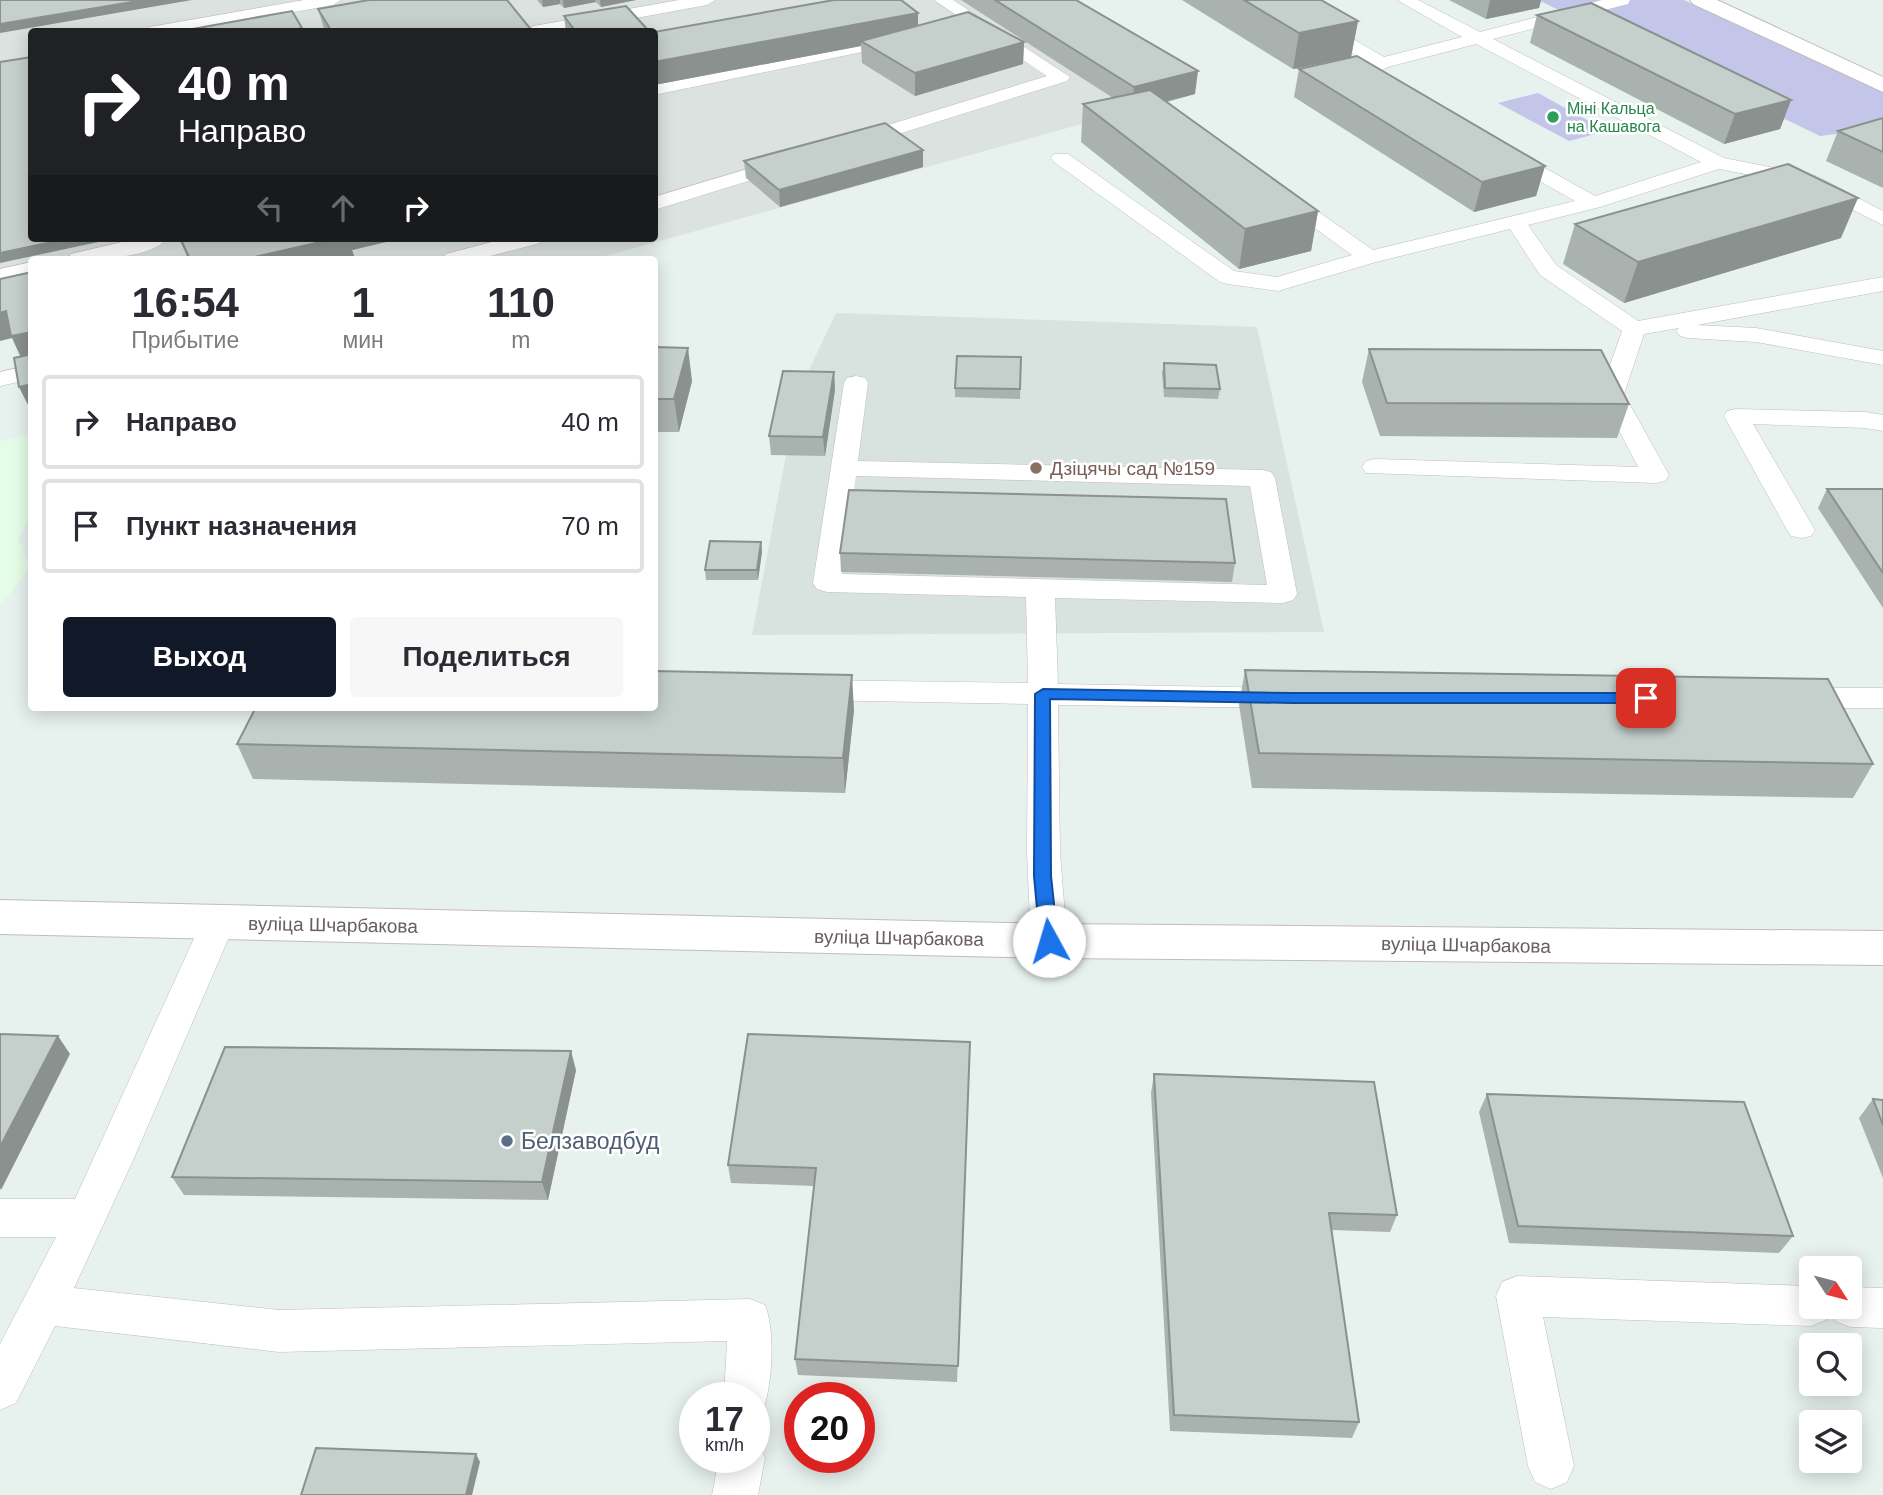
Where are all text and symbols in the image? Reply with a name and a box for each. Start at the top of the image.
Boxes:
icon: right [63,56,154,147]
text: 40 m [178,56,290,110]
place label: Міні Кальца на Кашавога [1567,100,1661,135]
marker: Міні Кальца на Кашавога [1545,109,1561,125]
text: Направо [178,113,306,149]
icon: left [251,189,289,227]
icon: ahead [324,189,362,227]
icon: right [397,189,435,227]
text: 16:54 [132,279,239,326]
text: 1 [351,279,375,326]
text: 110 [487,279,555,326]
text: Прибытие [131,327,239,353]
text: мин [342,327,384,353]
text: m [511,327,530,353]
icon: right [67,403,105,441]
text: Направо [126,407,237,437]
text: 40 m [561,407,619,437]
place label: Дзіцячы сад №159 [1050,458,1215,479]
marker: Дзіцячы сад №159 [1028,460,1044,476]
icon: arrive [67,507,105,545]
text: Пункт назначения [126,511,357,541]
text: 70 m [561,511,619,541]
button: Выход [63,617,336,697]
button: Поделиться [350,617,623,697]
pin [1616,668,1676,728]
icon: arrive [1627,679,1665,717]
position arrow [1012,904,1086,978]
street label: вуліца Шчарбакова [248,913,418,937]
street label: вуліца Шчарбакова [814,926,984,950]
street label: вуліца Шчарбакова [1381,933,1551,957]
place label: Белзаводбуд [521,1128,660,1154]
marker: Белзаводбуд [499,1133,515,1149]
north arrow [1799,1256,1862,1320]
map controls [1799,1256,1862,1473]
button: search [1799,1333,1862,1396]
speed limit sign: 20 [784,1382,875,1473]
text: 17 [705,1399,744,1438]
button: layers [1799,1410,1862,1473]
text: km/h [705,1435,744,1455]

